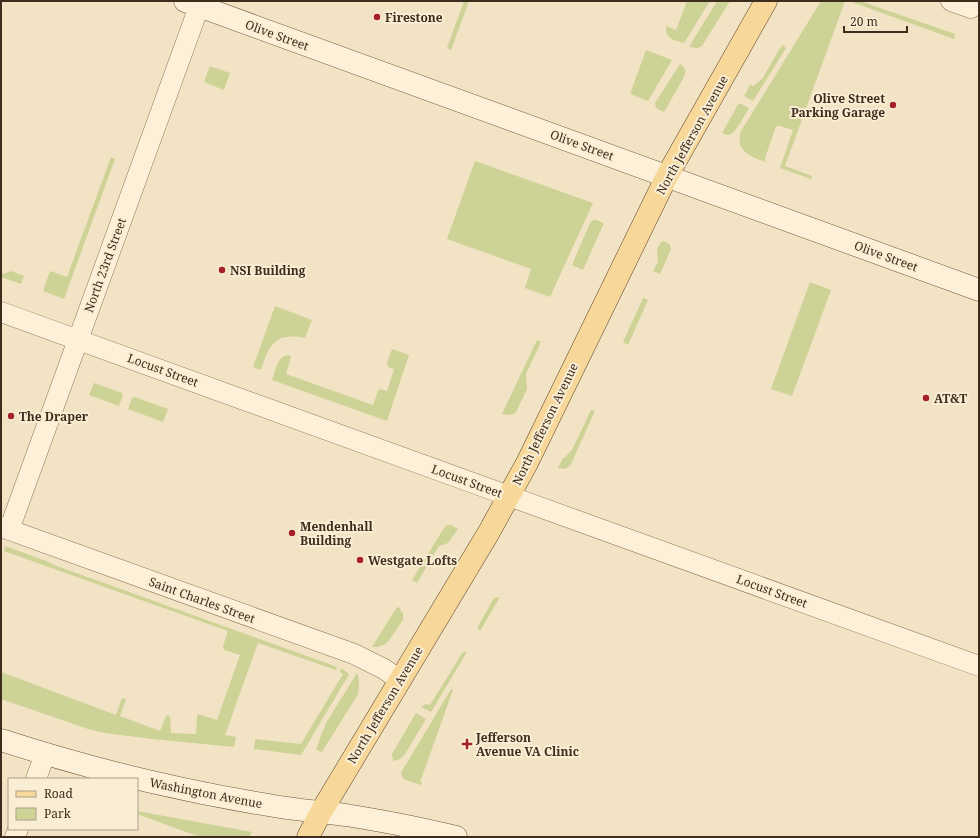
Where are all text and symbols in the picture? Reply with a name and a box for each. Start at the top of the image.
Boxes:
scale bar [844,8,907,34]
place label: Firestone [385,9,443,26]
marker: Firestone [372,12,382,22]
text: 20 m [850,13,878,30]
street label: Olive Street [243,16,311,54]
street label: North Jefferson Avenue [652,72,732,198]
place label: Olive Street Parking Garage [791,90,885,121]
marker: Olive Street Parking Garage [888,100,898,110]
street label: Olive Street [548,126,616,164]
street label: North 23rd Street [80,215,130,315]
street label: Olive Street [852,237,920,275]
place label: NSI Building [230,262,306,279]
marker: NSI Building [217,265,227,275]
street label: Locust Street [125,349,201,391]
street label: North Jefferson Avenue [508,360,582,488]
place label: AT&T [934,390,967,407]
marker: AT&T [921,393,931,403]
place label: The Draper [19,408,89,425]
marker: The Draper [6,411,16,421]
street label: Locust Street [429,460,505,502]
place label: Mendenhall Building [300,518,373,549]
marker: Mendenhall Building [287,528,297,538]
place label: Westgate Lofts [368,552,457,569]
marker: Westgate Lofts [355,555,365,565]
street label: Locust Street [734,570,810,612]
street label: Saint Charles Street [147,573,257,627]
street label: North Jefferson Avenue [343,643,427,767]
place label: Jefferson Avenue VA Clinic [475,729,579,760]
marker: Jefferson Avenue VA Clinic [461,738,473,750]
street label: Washington Avenue [148,774,264,812]
legend [8,778,138,830]
text: Road [44,785,74,802]
text: Park [44,805,72,822]

